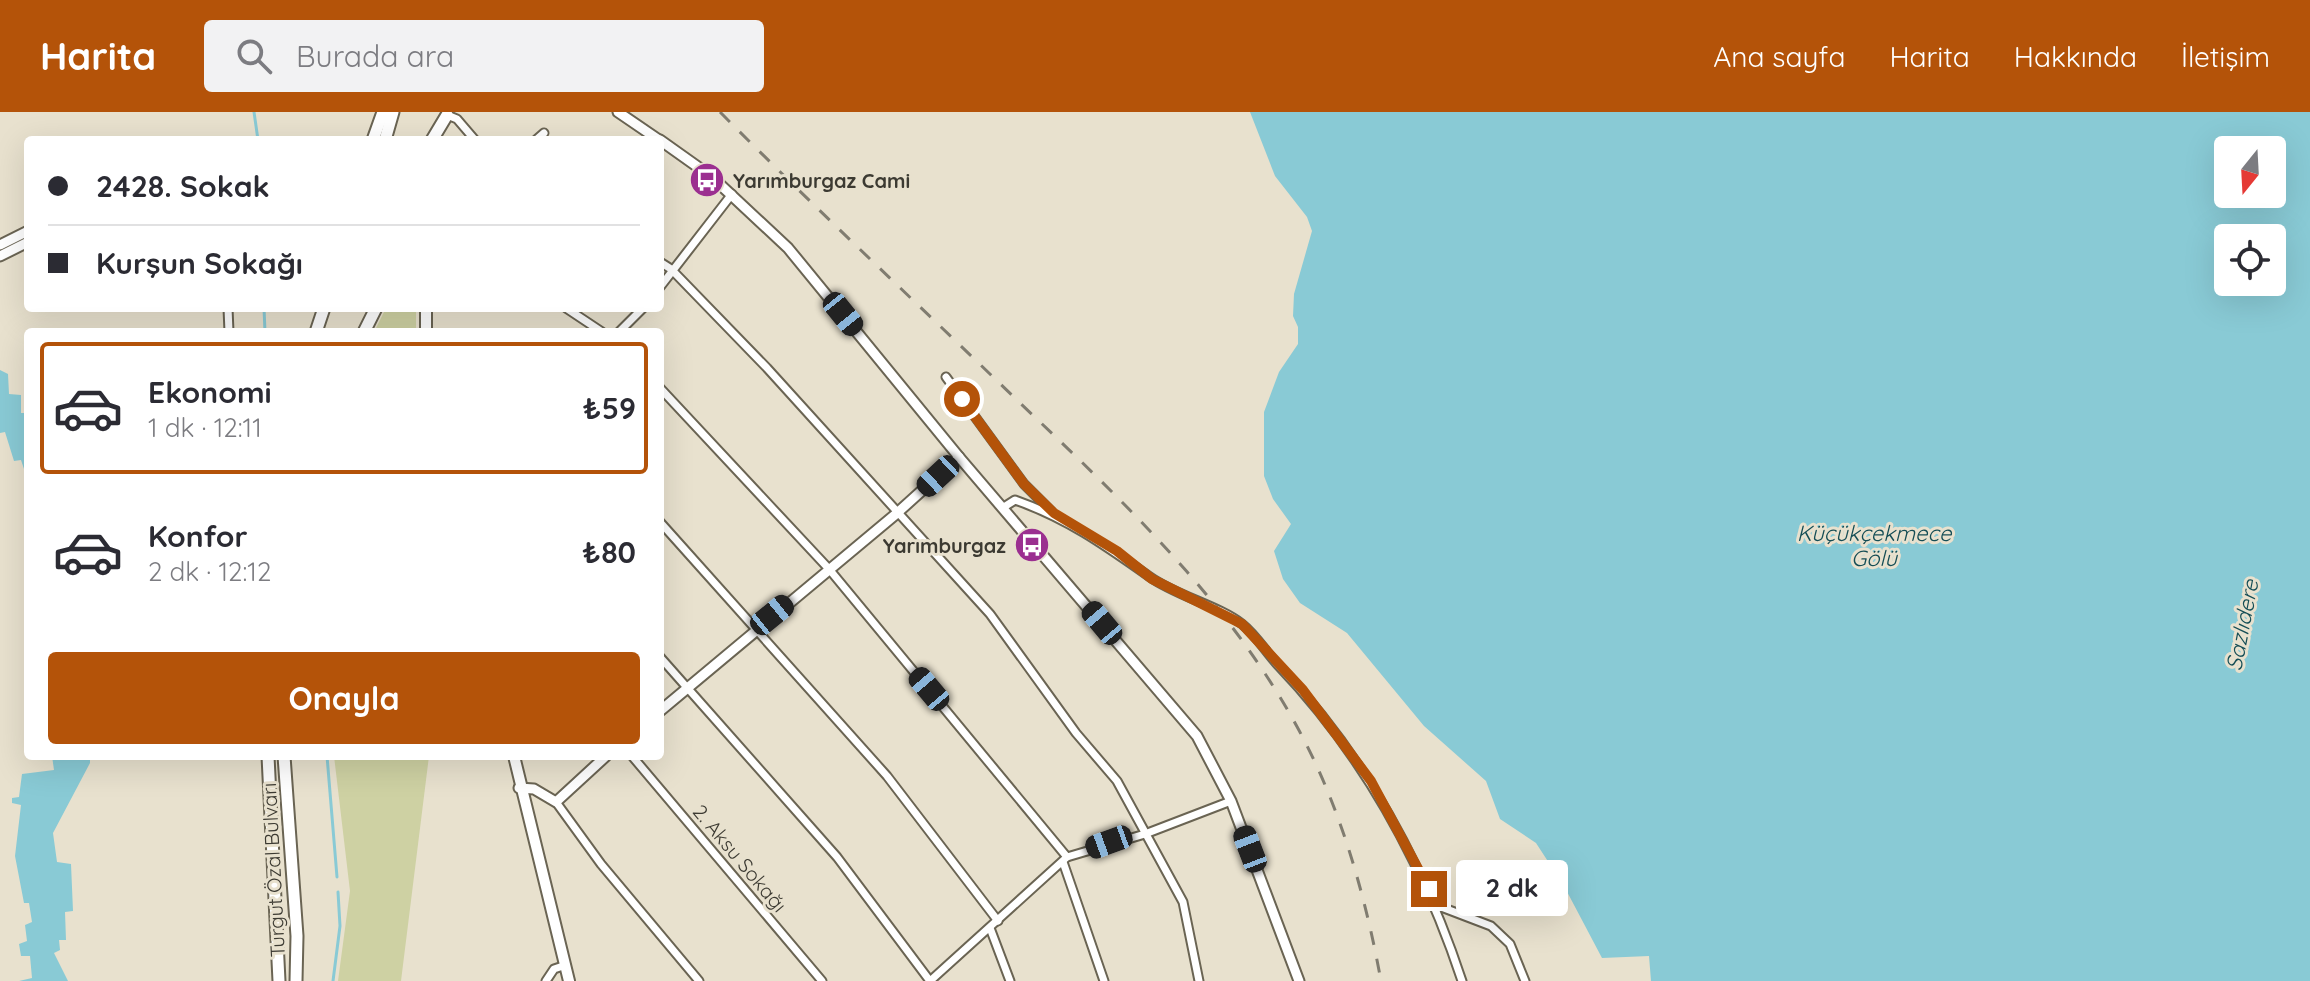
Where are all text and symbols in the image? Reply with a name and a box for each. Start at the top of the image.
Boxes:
search box [204,20,764,92]
text: Harita [40,32,156,80]
icon: search [232,34,276,78]
text: Burada ara [296,37,454,75]
text: Ana sayfa [1713,39,1845,74]
text: Harita [1889,39,1970,74]
text: Hakkında [2014,39,2137,74]
text: İletişim [2181,39,2270,74]
north arrow [2214,136,2286,208]
map controls [2214,136,2286,296]
bus stop icon: Yarımburgaz Cami [688,161,726,199]
text: 2428. Sokak [96,167,270,205]
place label: Yarımburgaz Cami [733,168,910,193]
button: locate [2214,224,2286,296]
text: Kurşun Sokağı [96,244,303,282]
car [819,288,867,340]
icon: car [52,372,124,444]
text: Ekonomi [148,373,272,411]
route start [944,381,980,417]
text: ₺59 [583,389,636,427]
text: 1 dk · 12:11 [148,411,262,444]
car [912,451,964,501]
icon: car [52,516,124,588]
text: Konfor [148,517,248,555]
water label: Küçükçekmece Gölü [1797,519,1953,572]
bus stop icon: Yarımburgaz [1013,526,1051,564]
text: ₺80 [582,533,636,571]
place label: Yarımburgaz [883,533,1006,558]
text: 2 dk · 12:12 [148,555,271,588]
water label: Sazlıdere [2219,576,2265,673]
car [746,591,798,639]
car [1077,597,1127,649]
button: Onayla [48,652,640,744]
car [904,663,954,715]
street label: Turgut Özal Bulvarı [256,782,290,958]
street label: 2. Aksu Sokağı [688,799,792,917]
car [1230,822,1270,876]
car [1082,823,1136,861]
callout: 2 dk [1457,861,1569,917]
route end [1411,871,1447,907]
text: 2 dk [1485,871,1539,904]

